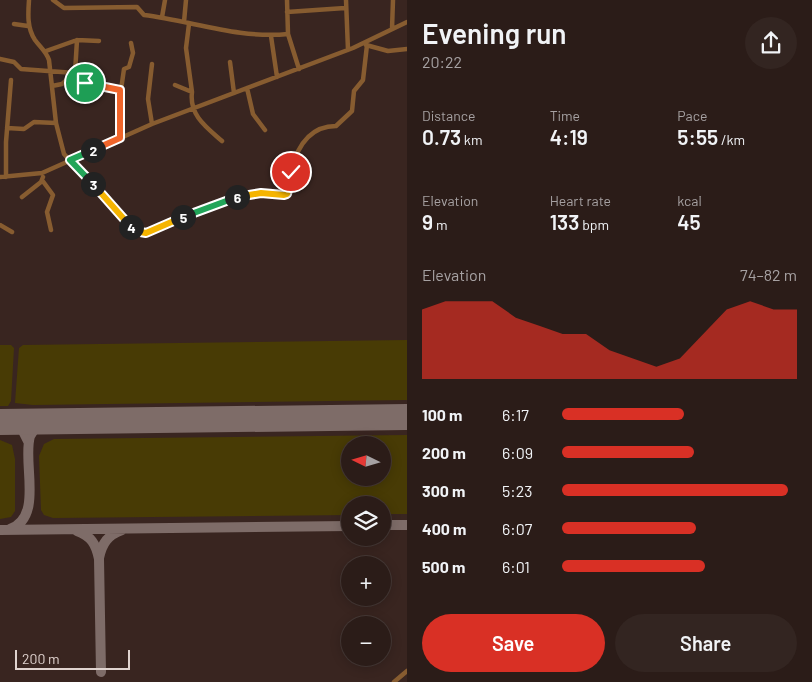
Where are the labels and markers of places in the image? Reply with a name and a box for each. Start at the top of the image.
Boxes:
pin [64,62,106,104]
pin: 2 [80,138,106,162]
pin [270,151,312,193]
pin: 3 [80,172,106,196]
pin: 6 [224,184,250,210]
pin: 5 [170,204,196,230]
pin: 4 [118,214,144,240]

